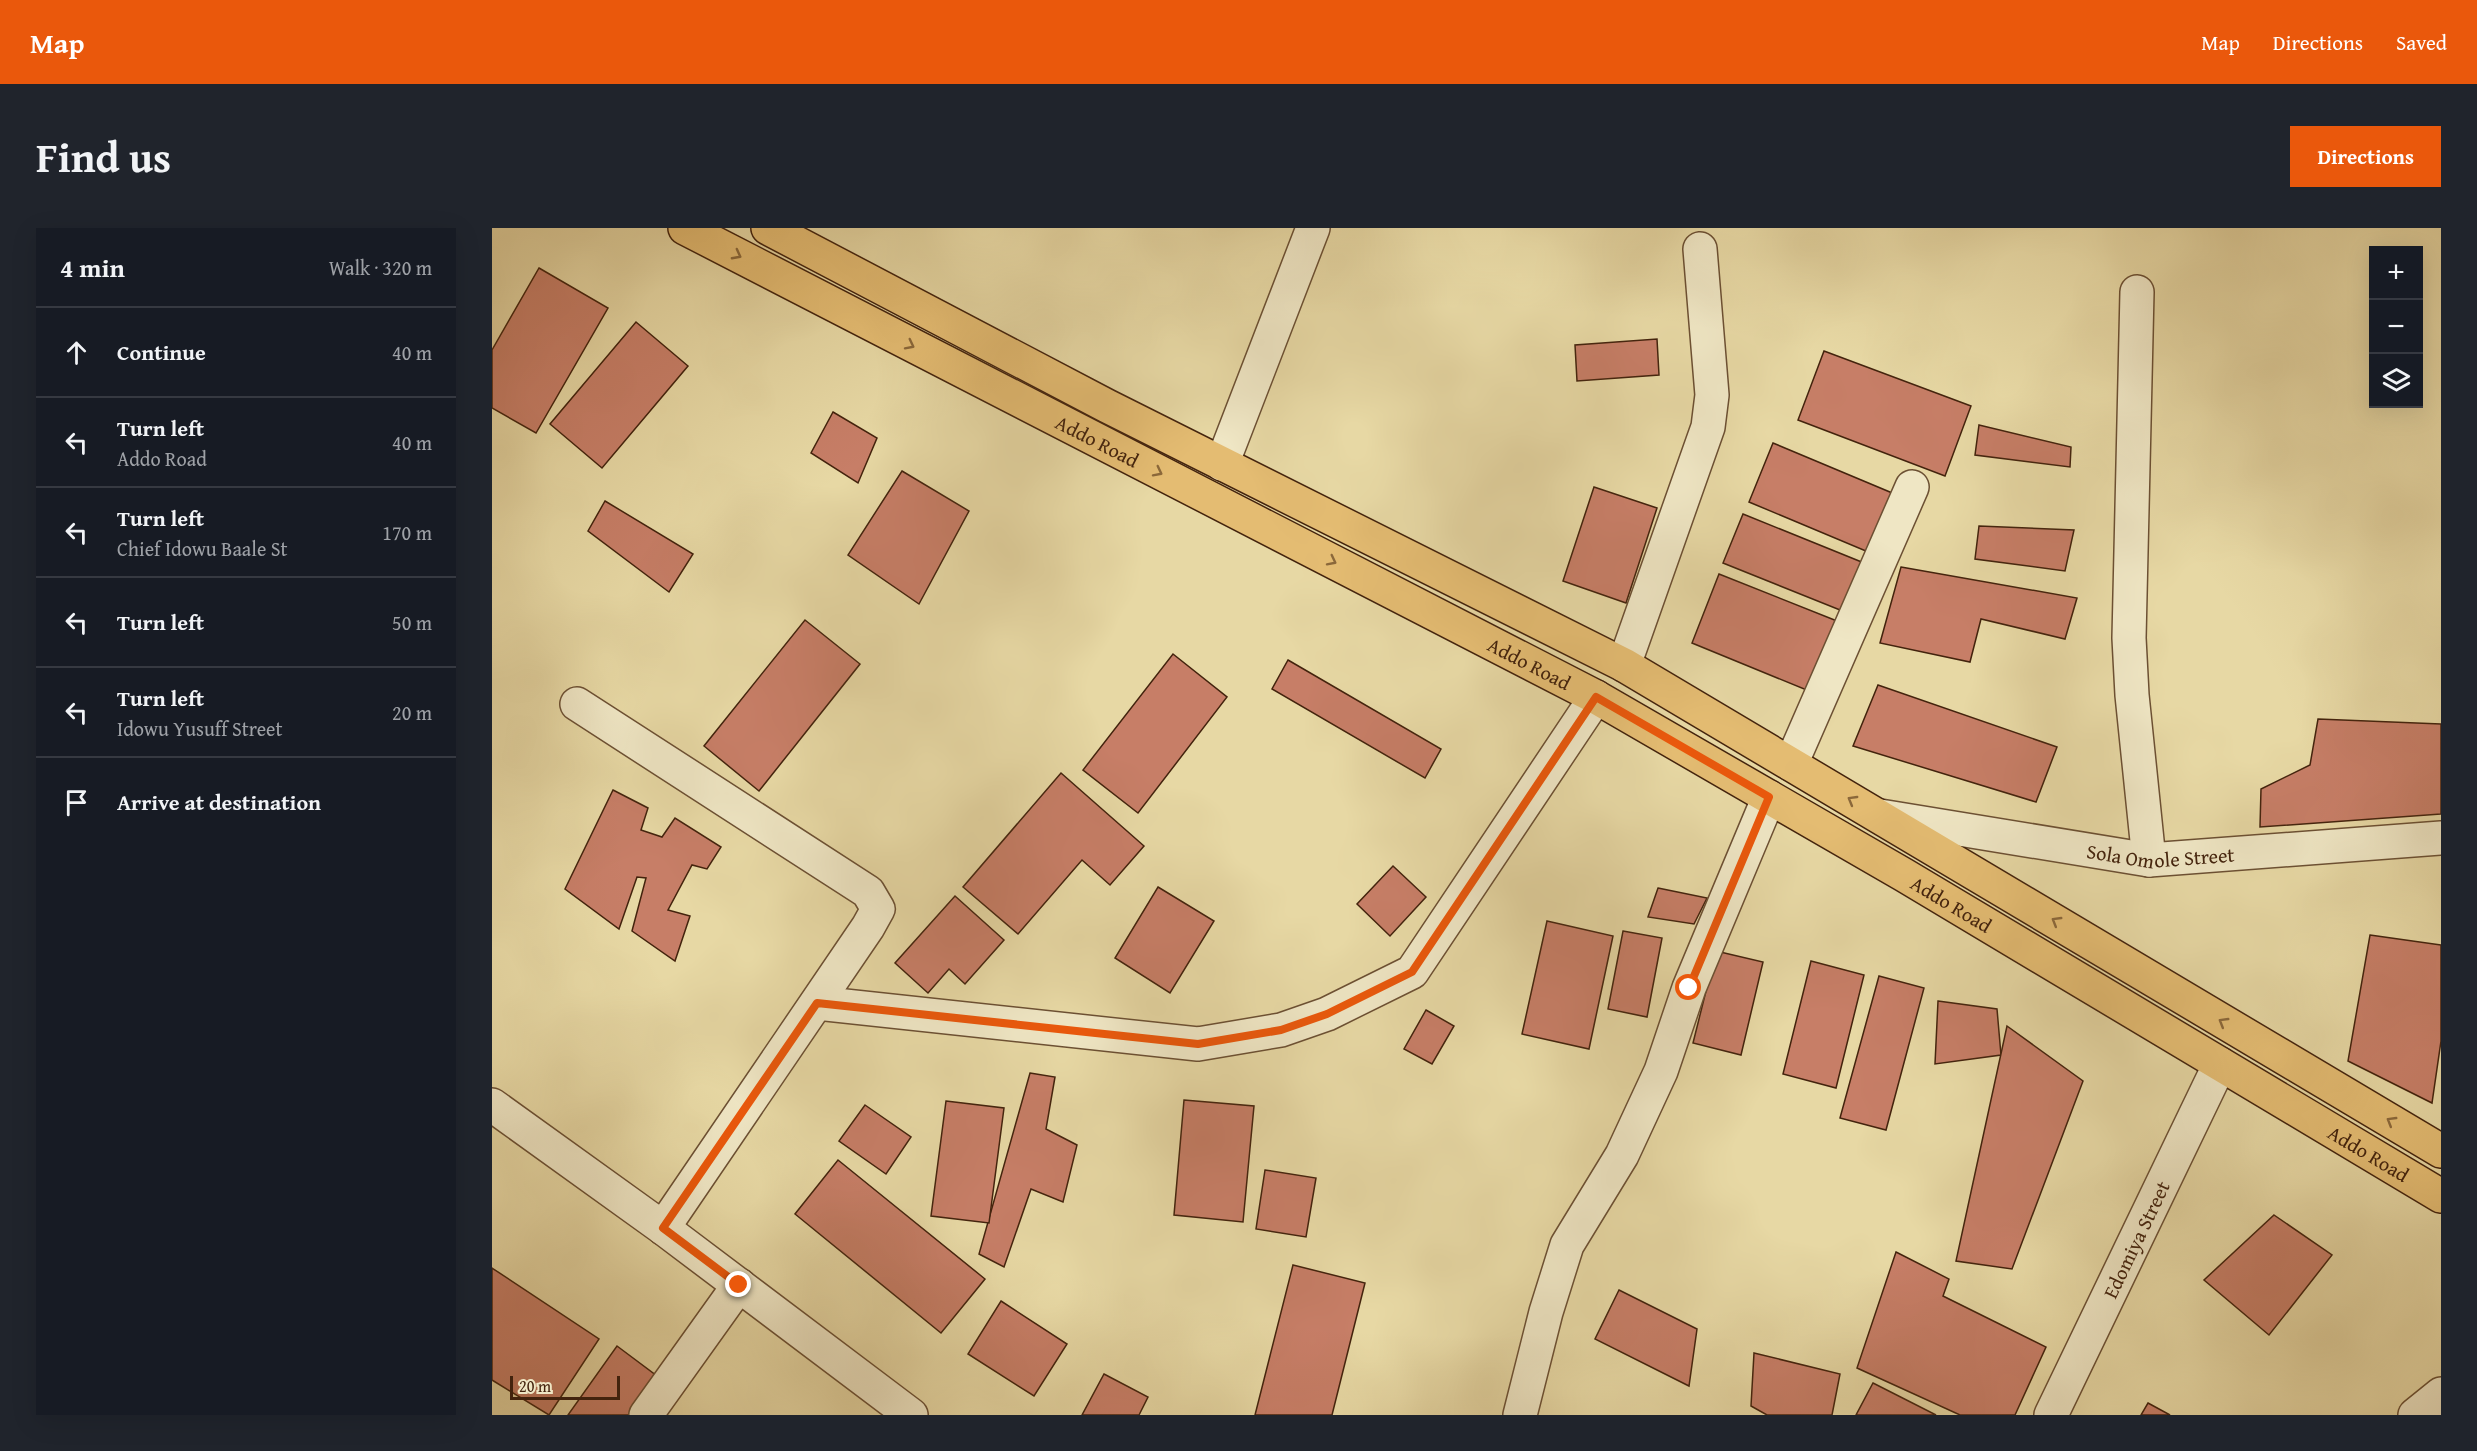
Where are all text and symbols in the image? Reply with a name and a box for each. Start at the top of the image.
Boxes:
text: Map [30,22,84,63]
text: Map [2201,27,2240,58]
text: Directions [2273,27,2363,58]
text: Saved [2396,27,2447,58]
text: Find us [36,126,171,187]
button: Directions [2290,126,2441,187]
map controls [2369,246,2423,408]
button: + [2369,246,2423,300]
text: 4 min [60,248,125,287]
one-way arrow [731,248,741,259]
text: Walk · 320 m [329,253,432,282]
button: − [2369,300,2423,354]
icon: ahead [60,336,93,369]
text: Continue [117,336,206,368]
text: 40 m [392,338,432,367]
one-way arrow [904,338,915,349]
button: layers [2369,354,2423,408]
street label: Addo Road [1051,407,1144,474]
text: Turn left [117,412,204,444]
icon: left [60,426,93,459]
text: 40 m [392,428,432,457]
text: Addo Road [117,444,207,473]
one-way arrow [1152,465,1163,476]
text: Turn left [117,502,204,534]
icon: left [60,516,93,549]
text: 170 m [382,518,432,547]
text: Chief Idowu Baale St [117,534,288,563]
one-way arrow [1326,554,1337,566]
icon: left [60,606,93,639]
text: Turn left [117,606,204,638]
text: 50 m [392,608,432,637]
street label: Addo Road [1483,629,1577,696]
text: Turn left [117,682,204,714]
icon: left [60,696,93,729]
text: 20 m [392,698,432,727]
text: Idowu Yusuff Street [117,714,283,743]
icon: arrive [60,786,93,819]
text: Arrive at destination [117,786,321,818]
one-way arrow [1848,795,1858,807]
street label: Sola Omole Street [2085,836,2235,875]
street label: Addo Road [1906,868,1998,939]
one-way arrow [2052,917,2062,929]
route start [1675,974,1701,1000]
one-way arrow [2219,1017,2229,1029]
street label: Addo Road [2323,1117,2415,1189]
one-way arrow [2387,1117,2397,1128]
street label: Edomiya Street [2095,1176,2176,1303]
route end [725,1271,751,1297]
scale bar [510,1373,620,1400]
text: 20 m [519,1374,551,1398]

